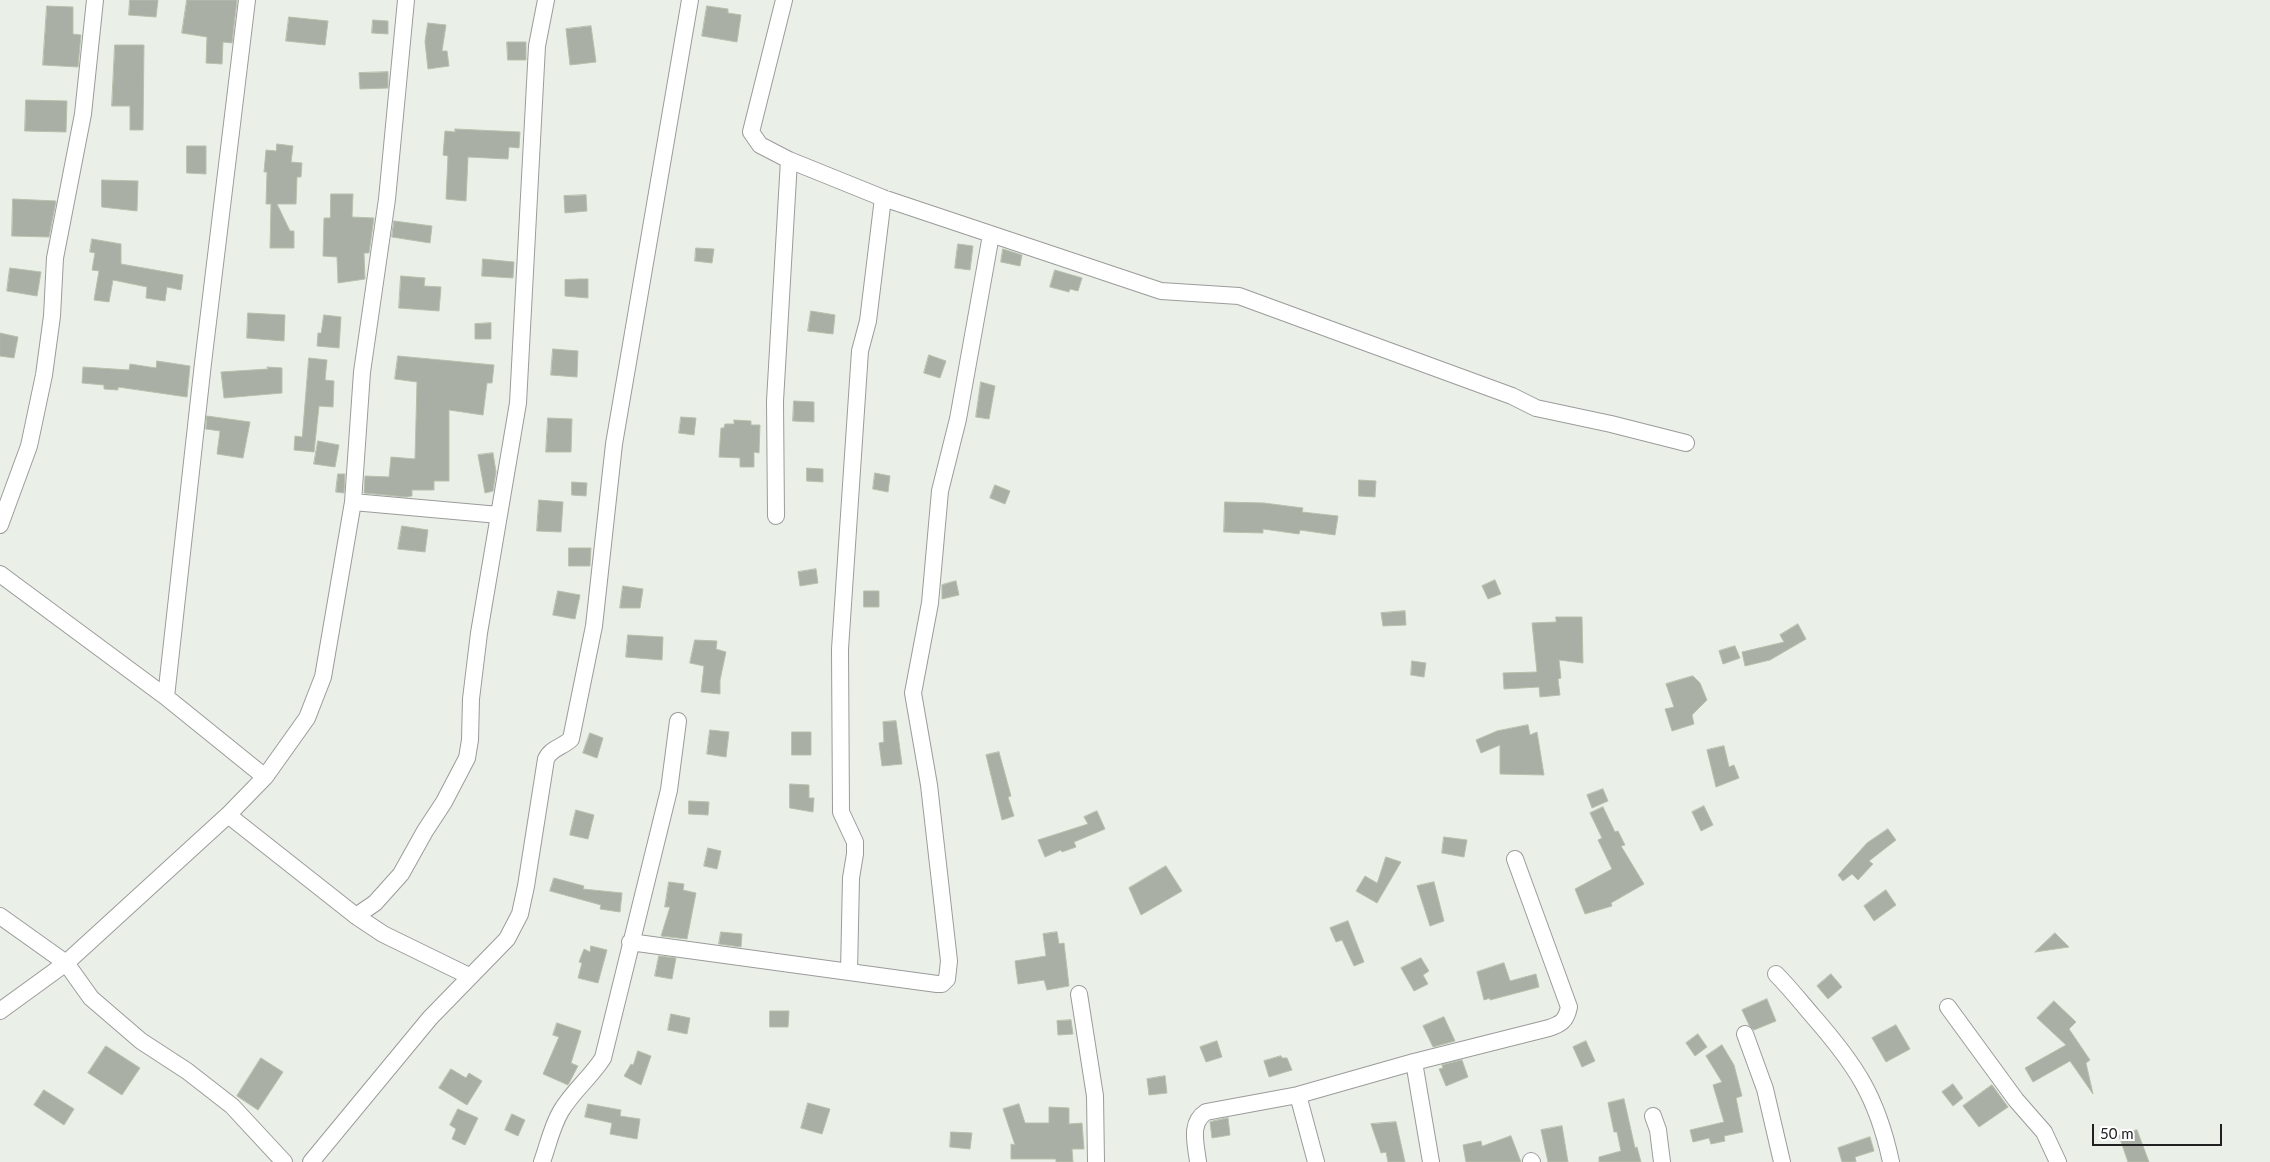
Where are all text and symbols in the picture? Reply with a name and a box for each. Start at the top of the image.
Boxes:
scale bar [2095,1114,2225,1146]
text: 50 m [2100,1124,2134,1142]

